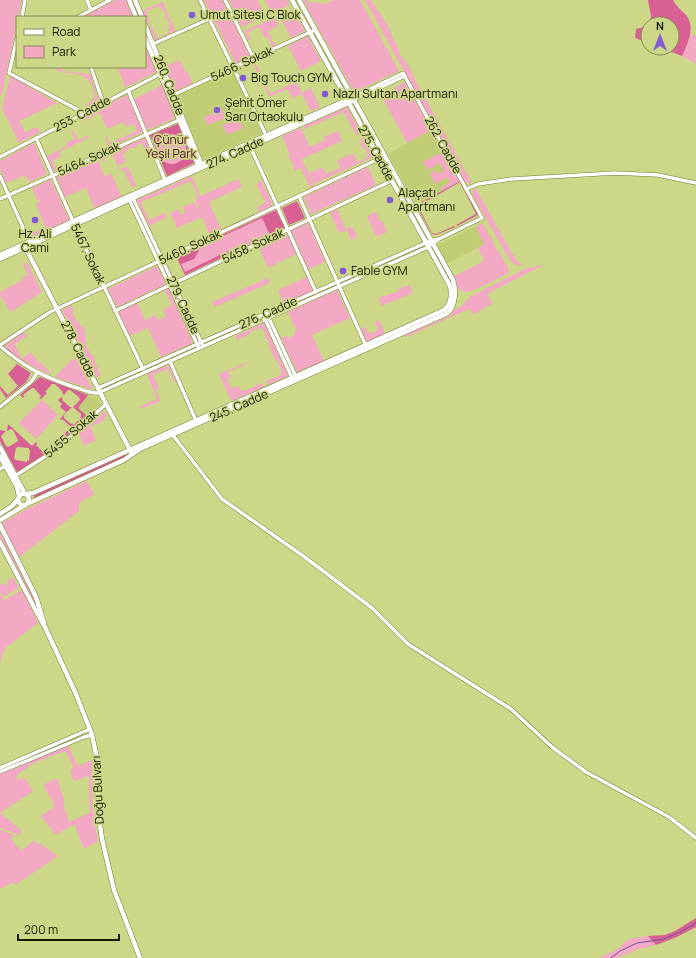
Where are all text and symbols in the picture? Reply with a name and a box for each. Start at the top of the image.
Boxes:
place label: Umut Sitesi C Blok [200,6,301,23]
marker: Umut Sitesi C Blok [187,10,197,20]
legend [16,16,146,68]
north arrow [640,16,680,56]
text: N [656,18,664,33]
text: Road [52,23,80,40]
street label: 5466. Sokak [208,41,277,85]
text: Park [52,43,77,60]
street label: 260. Cadde [150,52,189,117]
place label: Big Touch GYM [251,69,332,86]
marker: Big Touch GYM [238,73,248,83]
place label: Nazlı Sultan Apartmanı [333,85,458,102]
marker: Nazlı Sultan Apartmanı [320,89,330,99]
street label: 253. Cadde [50,91,113,136]
place label: Şehit Ömer Sarı Ortaokulu [225,94,303,125]
marker: Şehit Ömer Sarı Ortaokulu [212,105,222,115]
street label: 262. Cadde [421,113,466,176]
street label: 275. Cadde [354,122,399,184]
park label: Çünür Yeşil Park [146,131,198,162]
street label: 274. Cadde [203,132,266,173]
street label: 5464. Sokak [55,137,124,180]
place label: Alaçatı Apartmanı [398,184,455,215]
marker: Alaçatı Apartmanı [385,195,395,205]
marker: Hz. Ali Cami [30,215,40,225]
street label: 5467. Sokak [67,221,110,288]
street label: 5458. Sokak [219,223,287,267]
street label: 5460. Sokak [156,224,225,268]
place label: Hz. Ali Cami [18,225,52,256]
place label: Fable GYM [351,262,408,279]
marker: Fable GYM [338,266,348,276]
street label: 279. Cadde [163,273,204,336]
street label: 276. Cadde [236,292,300,333]
street label: 278. Cadde [57,317,100,380]
street label: 245. Cadde [207,385,271,426]
street label: 5455. Sokak [40,405,102,462]
street label: Doğu Bulvarı [87,755,108,825]
scale bar [18,916,119,942]
text: 200 m [24,921,58,938]

